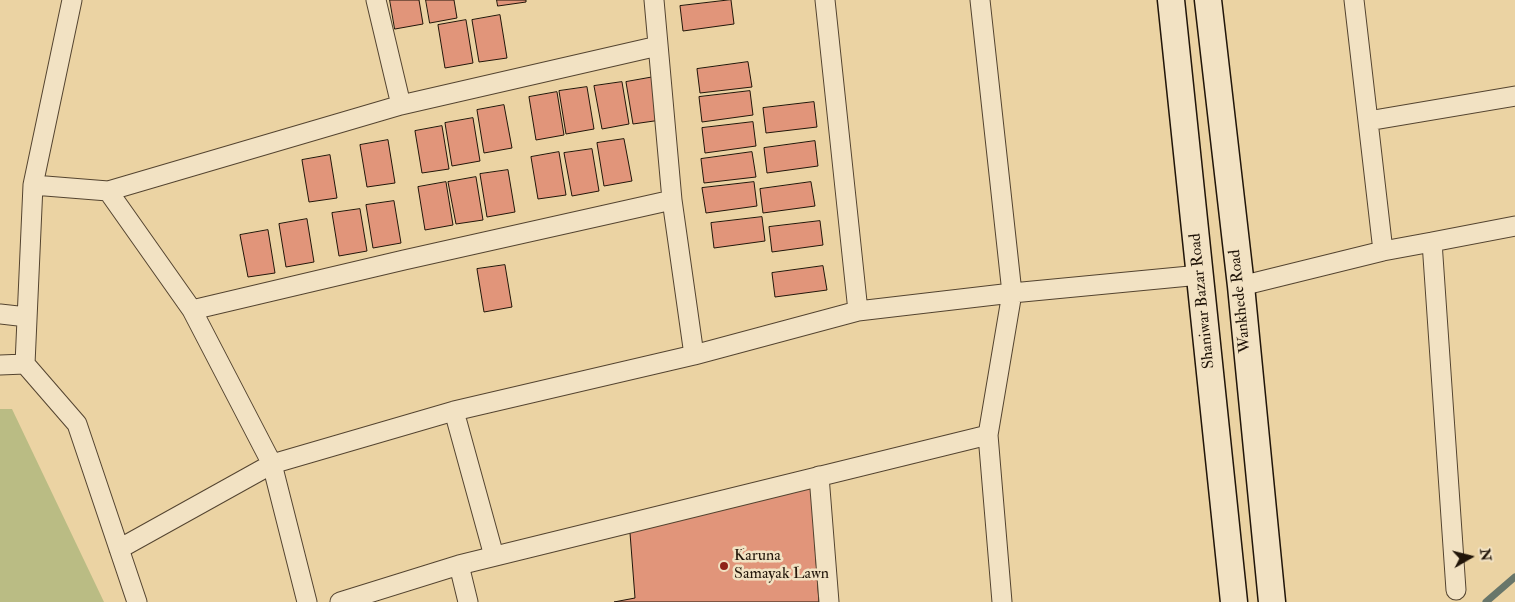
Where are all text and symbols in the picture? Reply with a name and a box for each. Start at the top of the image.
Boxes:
street label: Shaniwar Bazar Road [1186,232,1220,370]
street label: Wankhede Road [1226,248,1256,354]
north arrow [1445,532,1495,582]
place label: Karuna Samayak Lawn [734,547,829,585]
text: N [1476,547,1495,562]
marker: Karuna Samayak Lawn [718,560,730,572]

